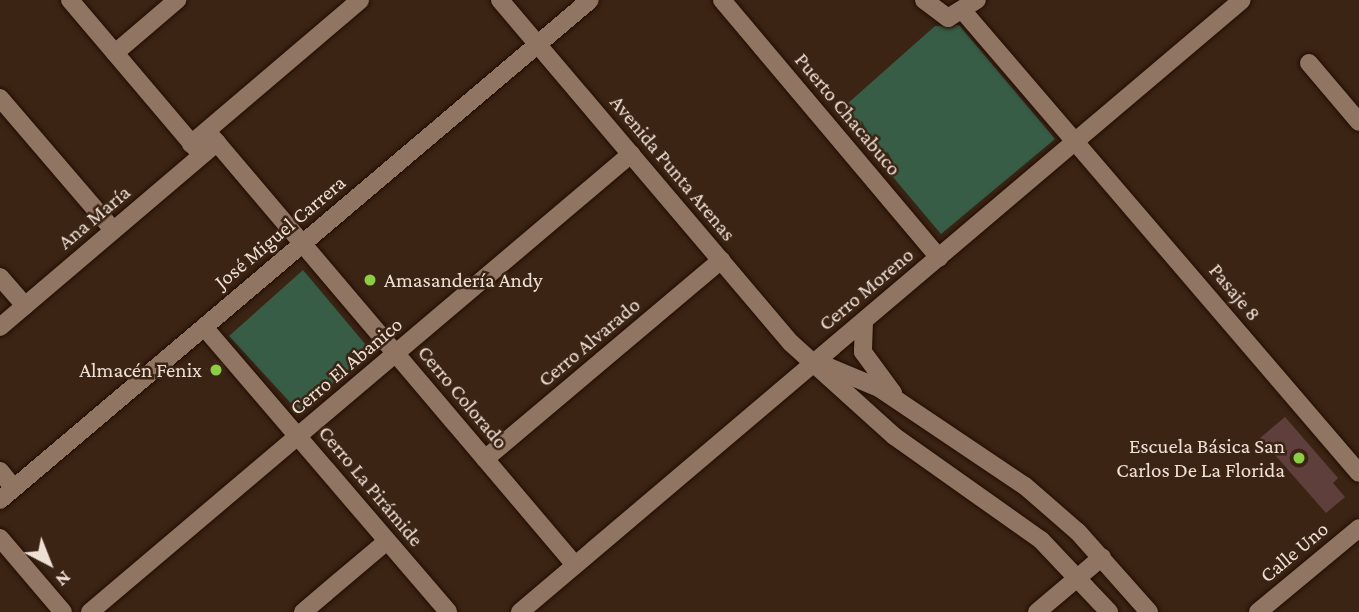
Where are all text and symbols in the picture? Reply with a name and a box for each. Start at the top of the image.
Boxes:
street label: Puerto Chacabuco [789,48,907,180]
street label: Avenida Punta Arenas [605,90,741,246]
street label: José Miguel Carrera [209,170,351,294]
street label: Ana María [53,179,135,255]
street label: Cerro Moreno [813,242,919,336]
street label: Pasaje 8 [1204,258,1266,326]
place label: Amasandería Andy [384,267,543,293]
marker: Amasandería Andy [362,272,378,288]
street label: Cerro Alvarado [533,292,645,392]
street label: Cerro El Abanico [285,312,407,420]
street label: Cerro Colorado [412,340,514,454]
place label: Almacén Fenix [79,357,202,383]
marker: Almacén Fenix [208,362,224,378]
street label: Cerro La Pirámide [313,420,429,552]
place label: Escuela Básica San Carlos De La Florida [1116,433,1285,483]
marker: Escuela Básica San Carlos De La Florida [1291,450,1307,466]
street label: Calle Uno [1255,516,1333,588]
north arrow [14,528,84,598]
text: N [52,567,75,591]

